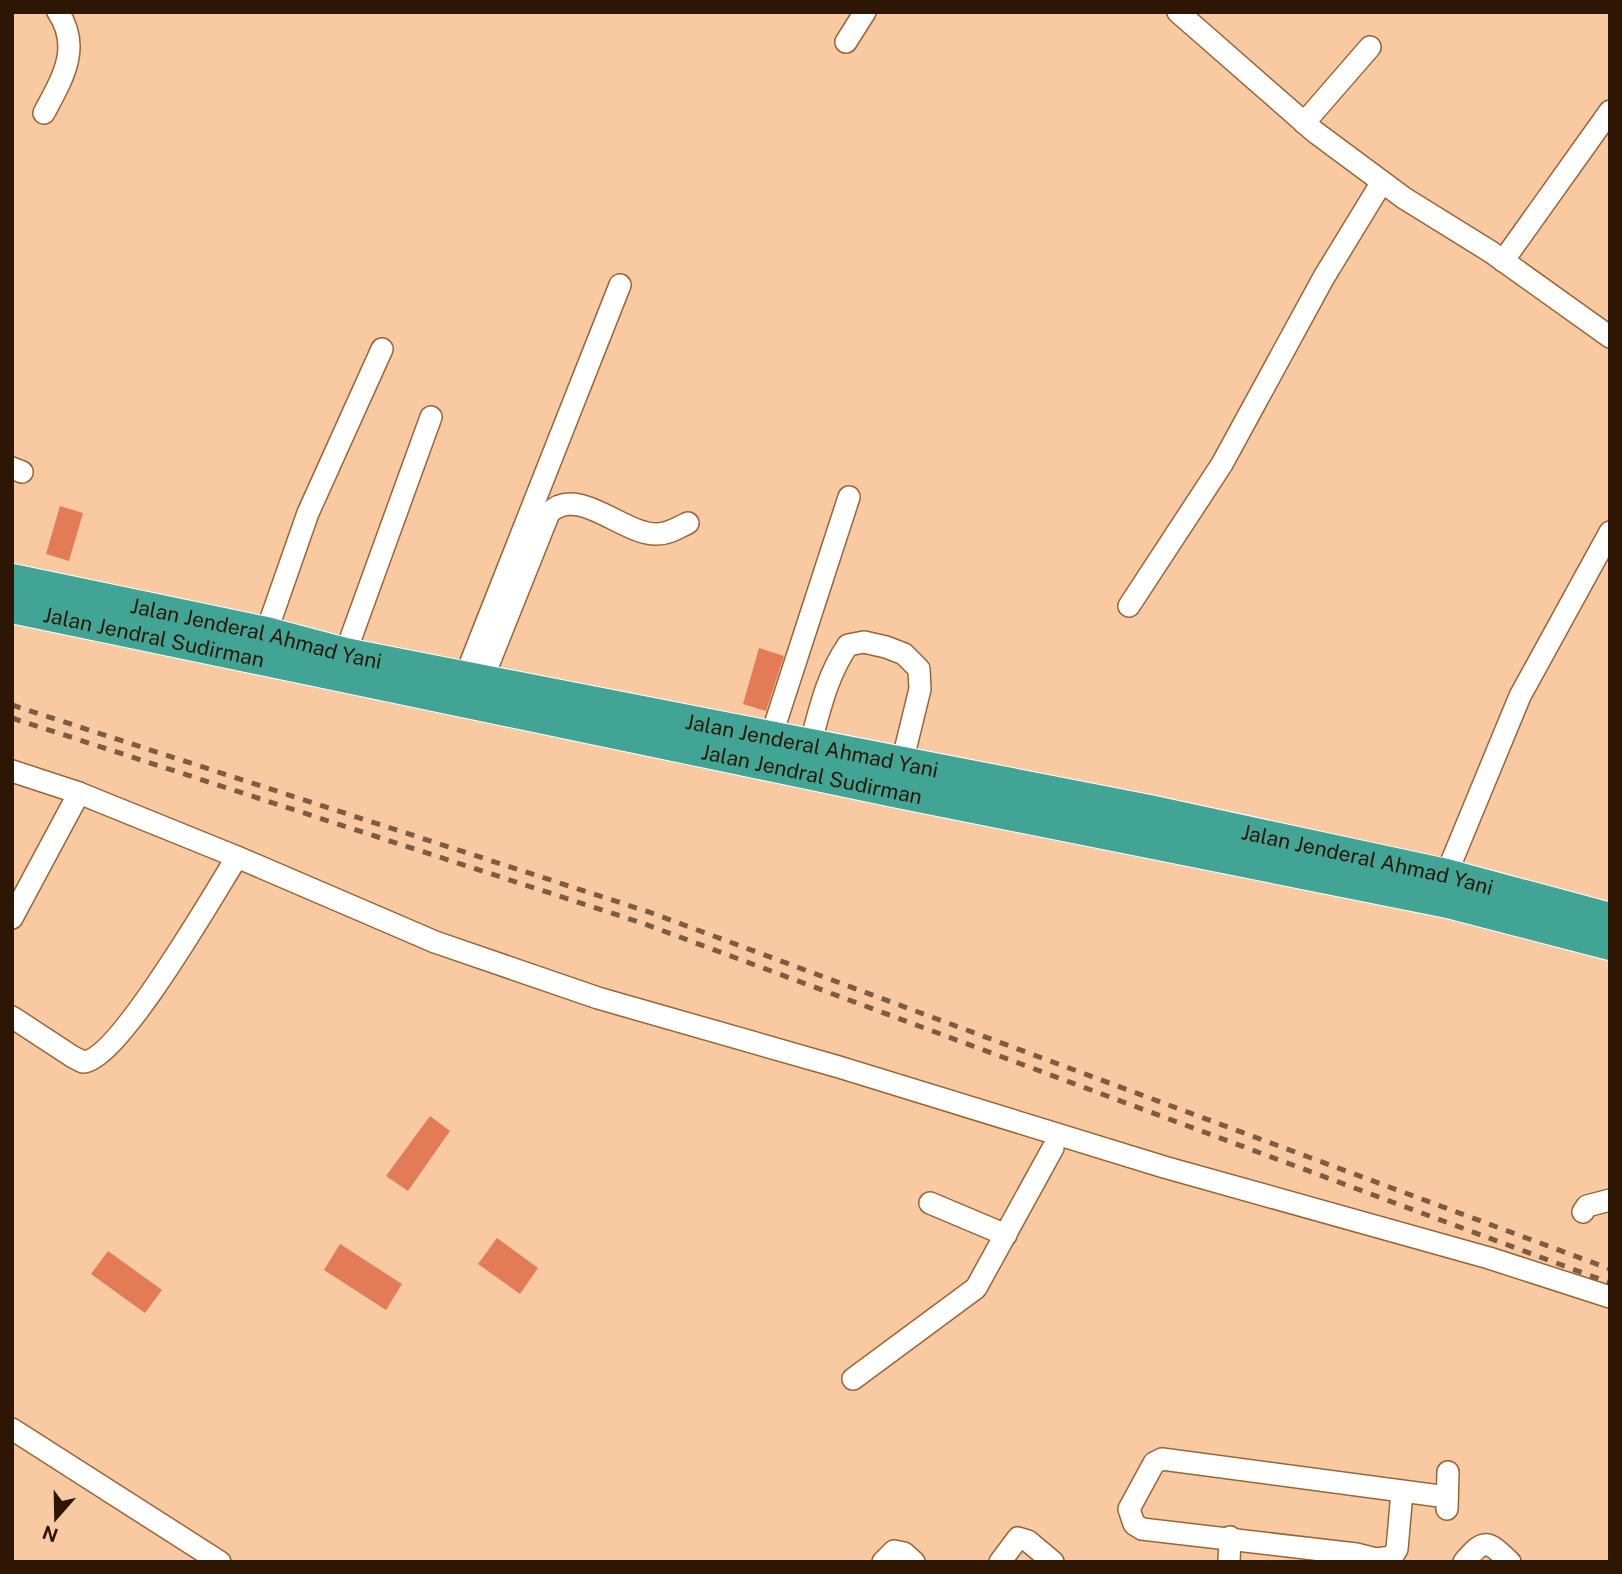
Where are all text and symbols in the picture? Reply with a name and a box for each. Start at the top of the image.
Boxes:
street label: Jalan Jenderal Ahmad Yani [128,593,384,673]
street label: Jalan Jendral Sudirman [41,601,267,672]
street label: Jalan Jenderal Ahmad Yani [683,708,941,782]
street label: Jalan Jendral Sudirman [699,739,924,809]
street label: Jalan Jenderal Ahmad Yani [1239,819,1496,900]
north arrow [21,1483,91,1553]
text: N [39,1521,61,1547]

